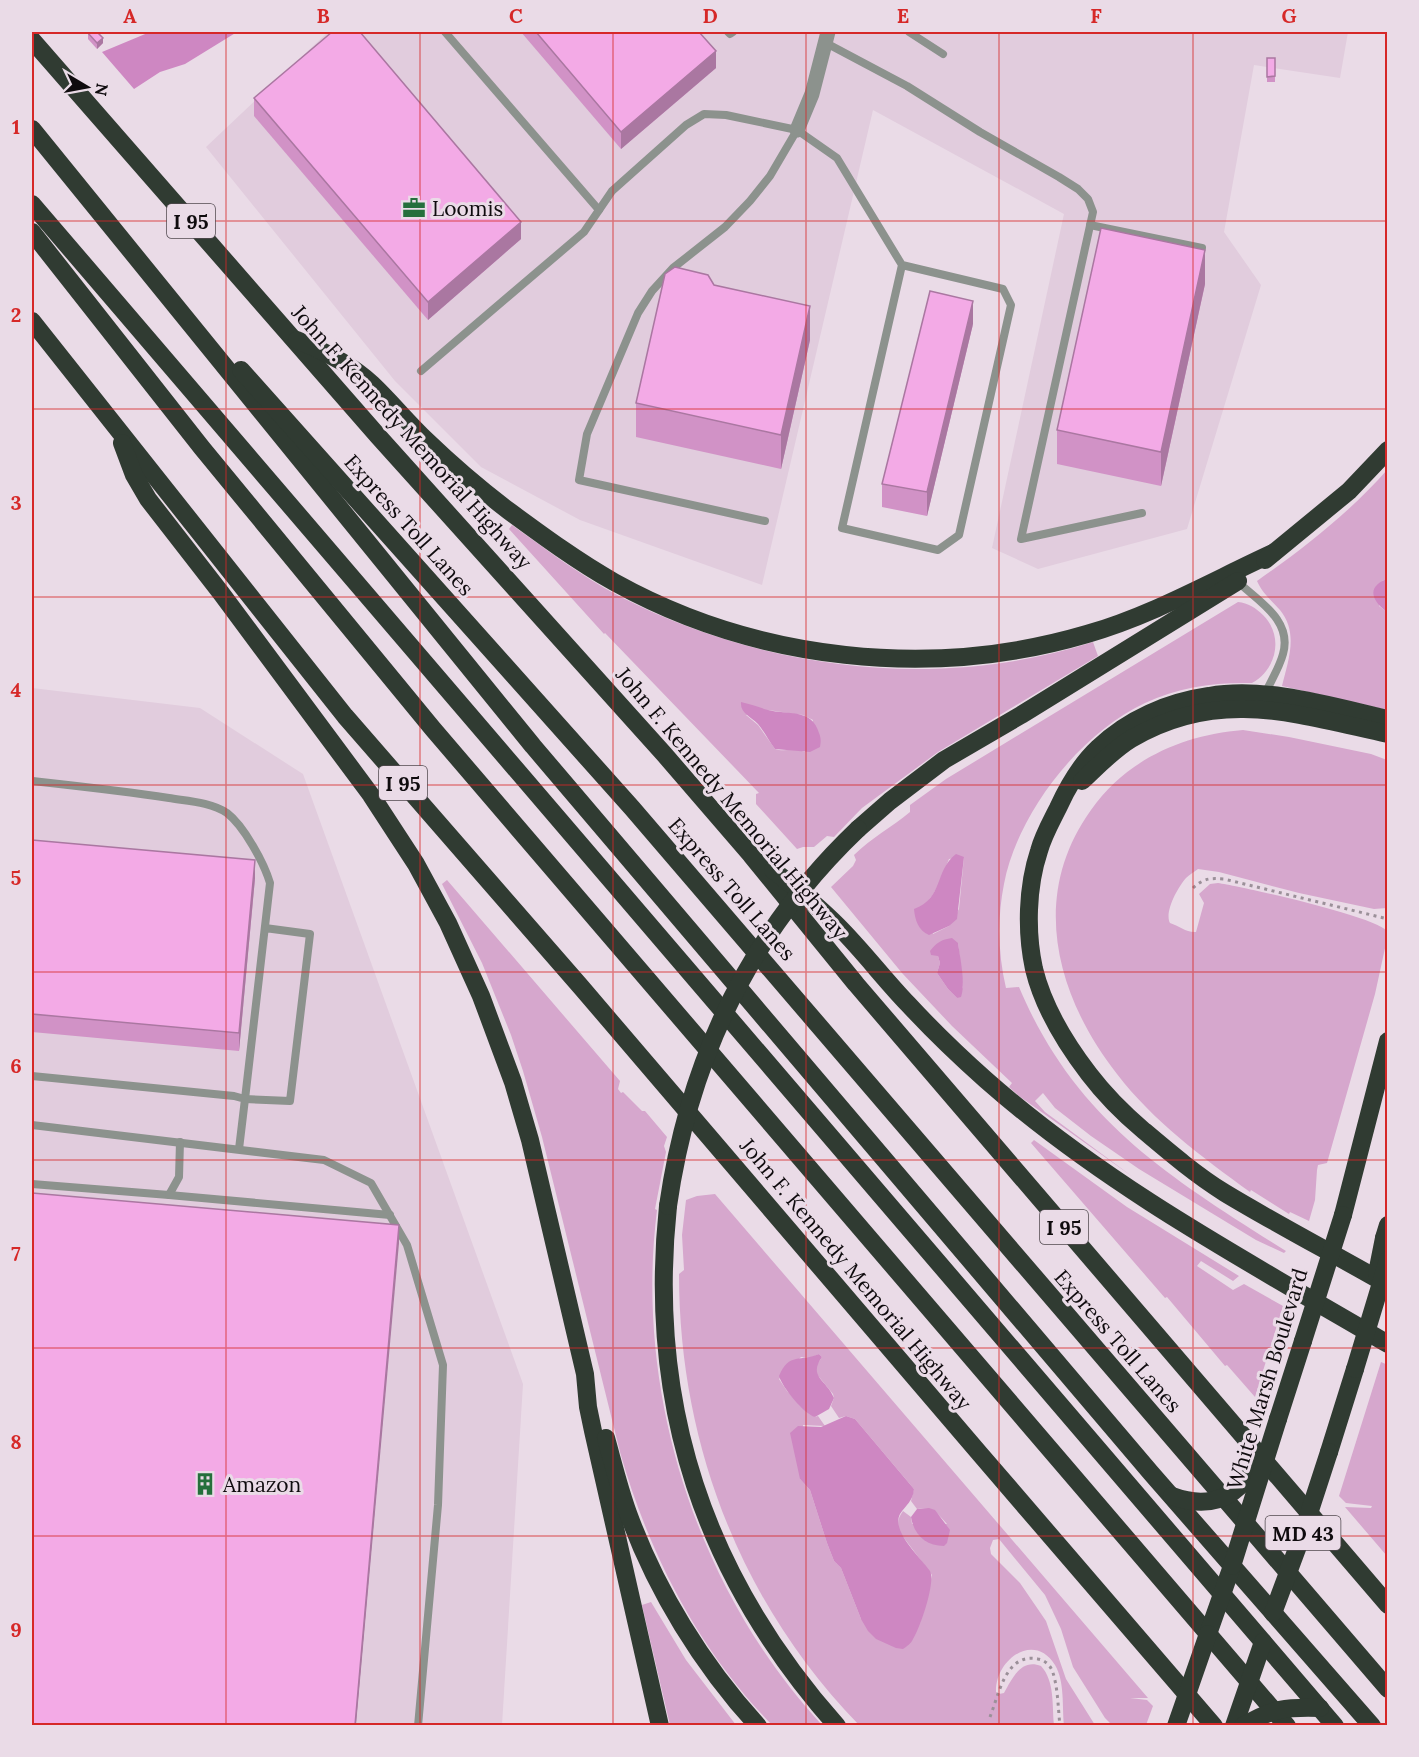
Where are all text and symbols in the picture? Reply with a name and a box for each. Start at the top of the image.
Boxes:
text: A [123,3,137,28]
text: B [316,3,330,28]
text: C [509,3,523,28]
text: D [702,3,718,28]
text: E [897,3,909,28]
text: F [1090,3,1102,28]
text: G [1281,3,1297,28]
north arrow [57,57,117,117]
text: N [91,82,113,97]
text: 1 [12,114,20,139]
office icon: Loomis [401,195,427,221]
place label: Loomis [432,195,503,222]
road number: I 95 [167,204,215,238]
street label: John F. Kennedy Memorial Highway [285,298,538,575]
text: 2 [11,302,21,327]
street label: Express Toll Lanes [338,449,480,601]
text: 3 [10,490,22,515]
street label: John F. Kennedy Memorial Highway [610,661,854,944]
text: 4 [11,677,22,702]
road number: I 95 [379,766,427,800]
street label: Express Toll Lanes [662,812,802,966]
text: 5 [11,865,22,890]
text: 6 [10,1053,22,1078]
street label: John F. Kennedy Memorial Highway [734,1132,978,1415]
road number: I 95 [1040,1210,1088,1244]
text: 7 [11,1241,21,1266]
street label: Express Toll Lanes [1048,1264,1188,1418]
street label: White Marsh Boulevard [1220,1265,1314,1493]
text: 8 [10,1429,22,1454]
building icon: Amazon [192,1471,218,1497]
place label: Amazon [222,1471,302,1498]
road number: MD 43 [1266,1516,1340,1550]
text: 9 [10,1617,22,1642]

